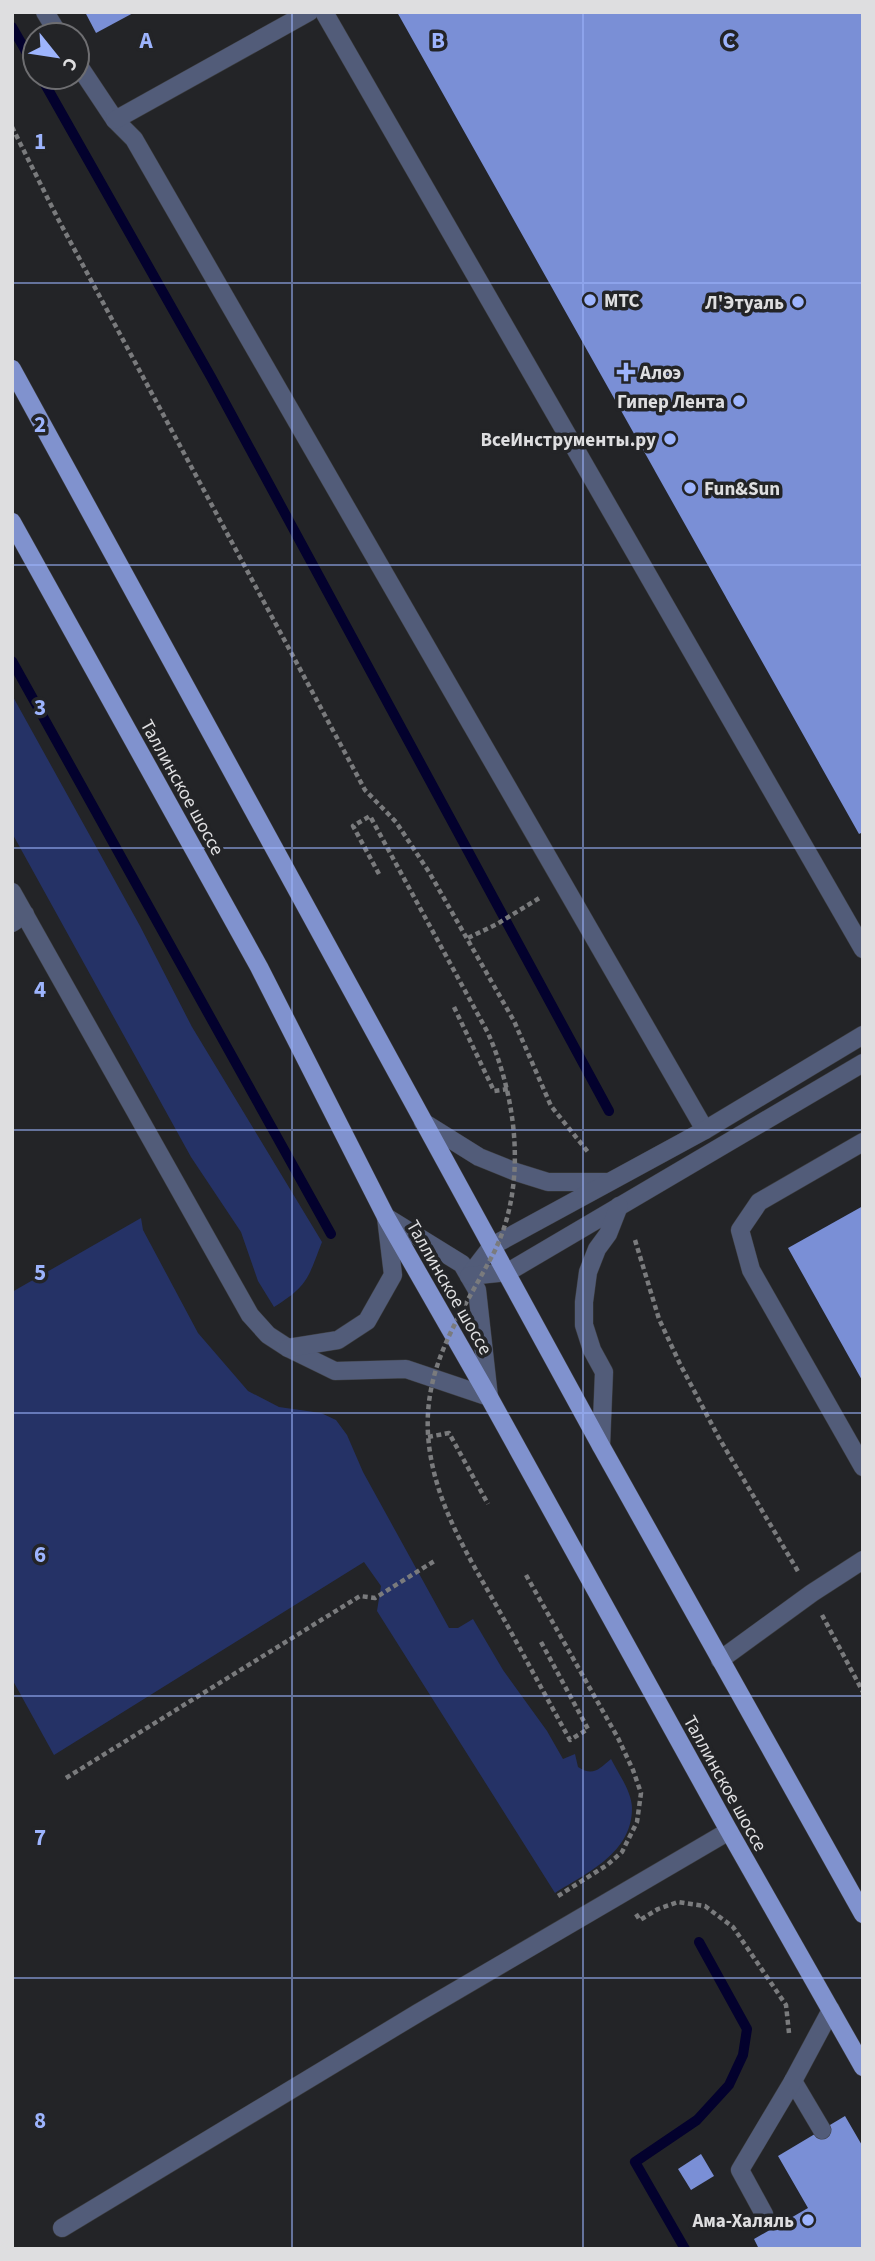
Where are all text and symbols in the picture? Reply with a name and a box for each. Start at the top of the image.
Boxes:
north arrow [21,21,91,91]
text: A [138,24,153,57]
text: B [431,24,445,57]
text: C [722,24,736,57]
text: С [55,52,84,75]
text: 1 [34,125,46,158]
place label: МТС [604,288,640,315]
place label: Л'Этуаль [704,290,784,317]
marker: МТС [582,292,598,308]
marker: Л'Этуаль [790,294,806,310]
place label: Алоэ [639,360,681,387]
marker: Алоэ [618,364,634,380]
place label: Гипер Лента [617,389,725,416]
marker: Гипер Лента [731,393,747,409]
text: 2 [34,408,46,441]
place label: ВсеИнструменты.ру [481,427,656,454]
marker: ВсеИнструменты.ру [662,431,678,447]
place label: Fun&Sun [704,476,780,503]
marker: Fun&Sun [682,480,698,496]
text: 3 [34,691,46,724]
street label: Таллинское шоссе [133,715,230,861]
text: 4 [34,973,46,1006]
street label: Таллинское шоссе [399,1215,498,1360]
text: 5 [34,1256,46,1289]
text: 6 [34,1538,46,1571]
street label: Таллинское шоссе [676,1711,773,1857]
text: 7 [34,1821,46,1854]
text: 8 [34,2104,46,2137]
place label: Ама-Халяль [691,2208,794,2235]
marker: Ама-Халяль [800,2212,816,2228]

